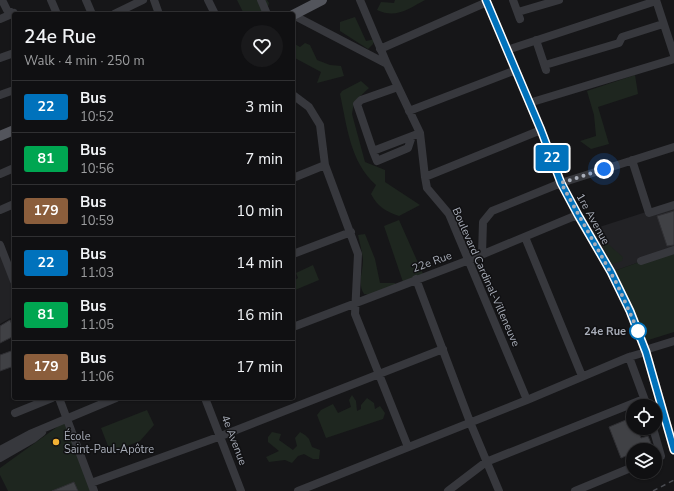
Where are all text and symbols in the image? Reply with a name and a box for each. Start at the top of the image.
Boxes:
text: 24e Rue [24,24,96,50]
button: heart [241,25,283,67]
text: Walk · 4 min · 250 m [24,52,145,70]
text: Bus [80,88,106,108]
text: 22 [38,97,54,116]
text: 3 min [245,97,283,117]
text: 10:52 [80,108,114,126]
text: Bus [80,140,106,160]
line badge: 22 [534,145,570,171]
text: 22 [544,148,560,167]
text: 81 [38,149,54,168]
text: 7 min [245,149,283,169]
your location [594,159,614,179]
text: 10:56 [80,160,114,178]
street label: 1re Avenue [573,191,613,248]
text: Bus [80,192,106,212]
text: 179 [33,201,59,220]
text: 10 min [236,201,283,221]
street label: Boulevard Cardinal-Villeneuve [449,205,524,349]
text: 10:59 [80,212,114,230]
text: Bus [80,244,106,264]
street label: 22e Rue [410,248,454,276]
text: 22 [38,253,54,272]
text: 14 min [236,253,283,273]
text: 11:03 [80,264,114,282]
text: Bus [80,296,106,316]
text: 81 [38,305,54,324]
text: 16 min [236,305,283,325]
text: 11:05 [80,316,114,334]
marker: 24e Rue [629,322,647,340]
place label: 24e Rue [584,324,626,339]
text: Bus [80,348,106,368]
text: 179 [33,357,59,376]
text: 17 min [236,357,283,377]
text: 11:06 [80,368,114,386]
map controls [626,399,662,479]
button: locate [626,399,662,435]
street label: 4e Avenue [218,413,250,467]
place label: École Saint-Paul-Apôtre [64,428,154,457]
marker: École Saint-Paul-Apôtre [51,437,61,447]
button: layers [626,443,662,479]

